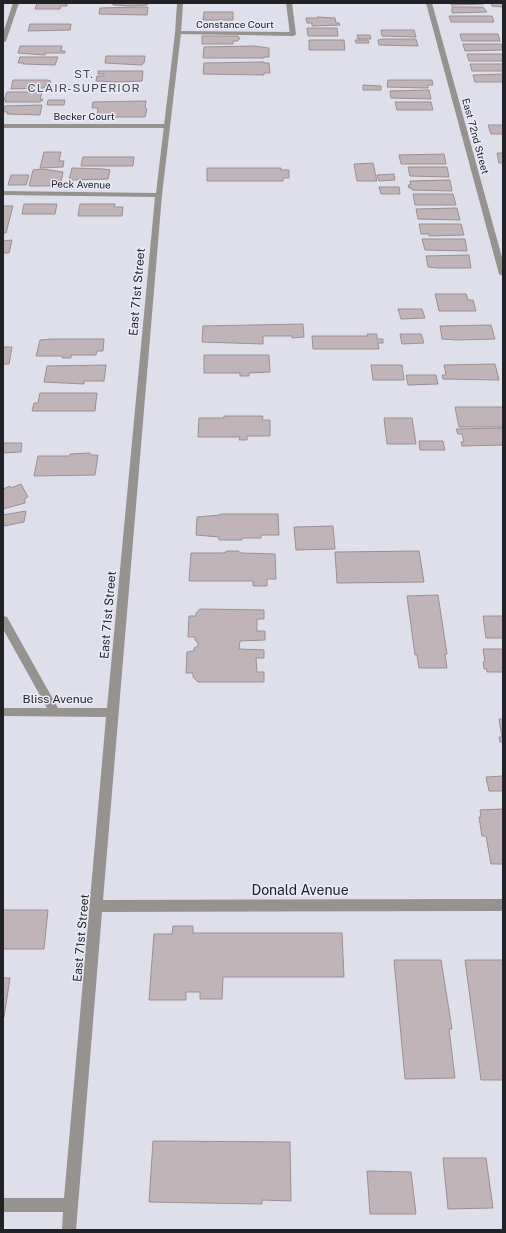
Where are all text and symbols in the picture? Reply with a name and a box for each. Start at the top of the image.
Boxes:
street label: Constance Court [196,18,274,30]
district label: ST. CLAIR-SUPERIOR [27,67,141,95]
street label: East 72nd Street [460,97,492,175]
street label: Becker Court [53,110,115,122]
street label: Peck Avenue [51,177,111,191]
street label: East 71st Street [126,247,148,337]
street label: East 71st Street [97,570,119,660]
street label: Bliss Avenue [23,692,94,706]
street label: Donald Avenue [251,882,349,898]
street label: East 71st Street [70,893,92,983]

